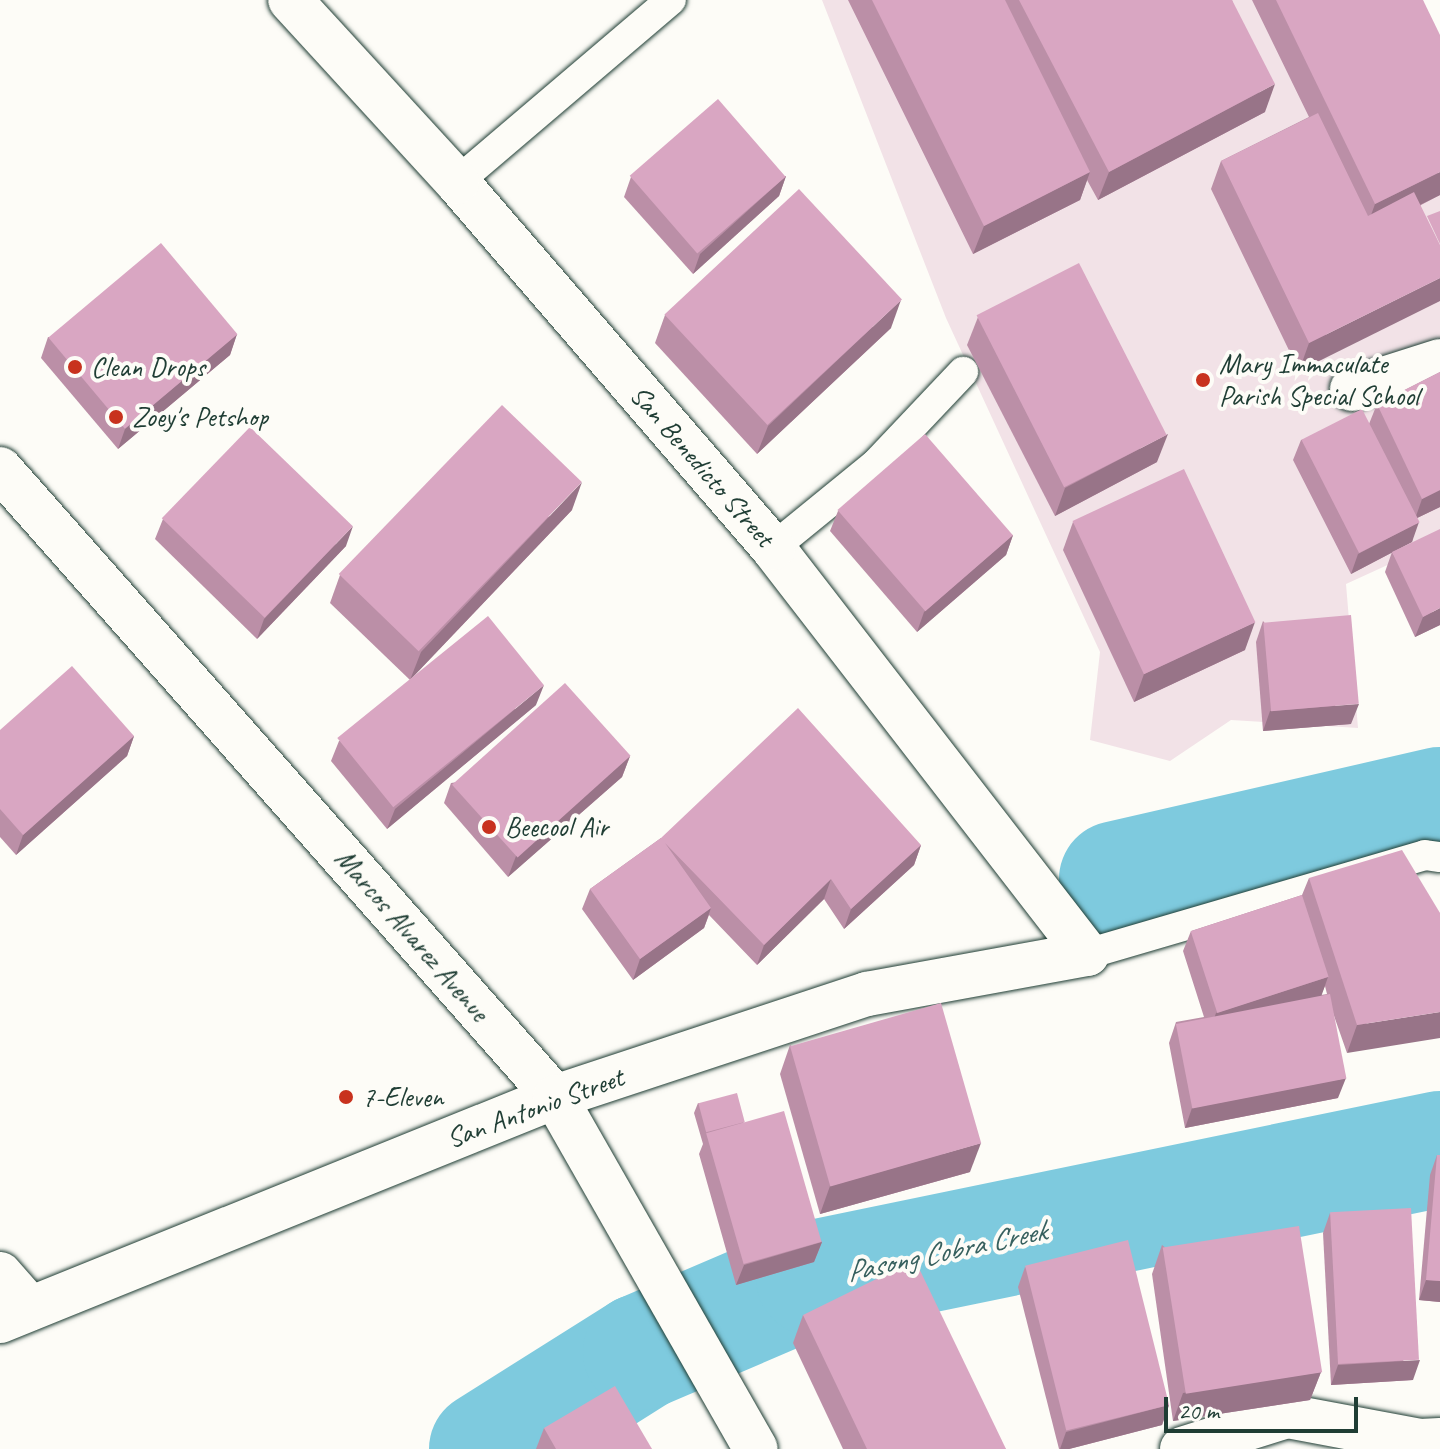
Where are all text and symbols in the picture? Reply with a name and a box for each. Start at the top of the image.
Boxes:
place label: Mary Immaculate Parish Special School [1219,347,1419,413]
place label: Clean Drops [91,350,205,384]
marker: Clean Drops [66,358,84,376]
marker: Mary Immaculate Parish Special School [1194,371,1212,389]
street label: San Benedicto Street [622,378,782,554]
place label: Zoey's Petshop [132,400,267,434]
marker: Zoey's Petshop [107,408,125,426]
place label: Beecool Air [505,810,608,844]
marker: Beecool Air [480,818,498,836]
street label: Marcos Alvarez Avenue [328,842,496,1028]
street label: San Antonio Street [442,1060,628,1156]
place label: 7-Eleven [362,1080,443,1114]
marker: 7-Eleven [337,1088,355,1106]
water label: Pasong Cobra Creek [844,1212,1048,1290]
scale bar [1168,1381,1362,1431]
text: 20 m [1178,1396,1219,1426]

